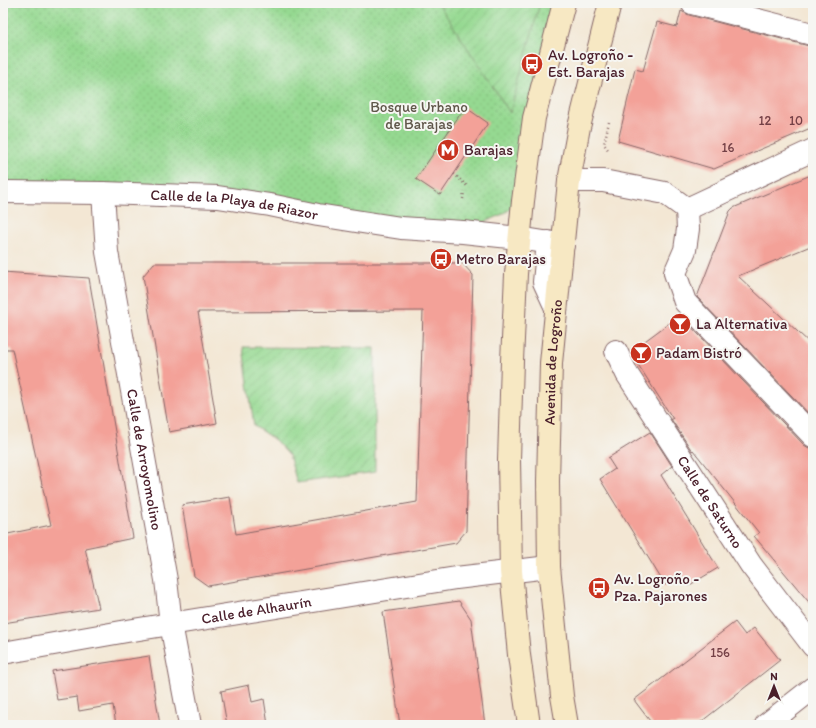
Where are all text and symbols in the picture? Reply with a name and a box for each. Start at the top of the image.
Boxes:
place label: Av. Logroño - Est. Barajas [548,46,633,81]
bus stop icon: Av. Logroño - Est. Barajas [519,51,545,77]
park label: Bosque Urbano de Barajas [370,98,468,133]
house number: 12 [759,113,772,128]
house number: 10 [789,113,803,128]
metro station icon: Barajas [435,137,461,163]
house number: 16 [722,140,735,155]
place label: Barajas [464,141,513,159]
street label: Calle de la Playa de Riazor [150,186,320,224]
bus stop icon: Metro Barajas [428,246,454,272]
place label: Metro Barajas [456,250,546,268]
street label: Avenida de Logroño [540,299,566,425]
bar icon: La Alternativa [667,311,693,337]
place label: La Alternativa [696,315,788,333]
bar icon: Padam Bistró [628,340,654,366]
place label: Padam Bistró [656,344,742,362]
street label: Calle de Arroyomolino [123,387,166,532]
street label: Calle de Saturno [673,452,747,552]
place label: Av. Logroño - Pza. Pajarones [614,570,708,605]
bus stop icon: Av. Logroño - Pza. Pajarones [586,575,612,601]
street label: Calle de Alhaurín [200,592,313,628]
house number: 156 [710,645,730,660]
north arrow [754,666,794,706]
text: N [770,670,778,683]

